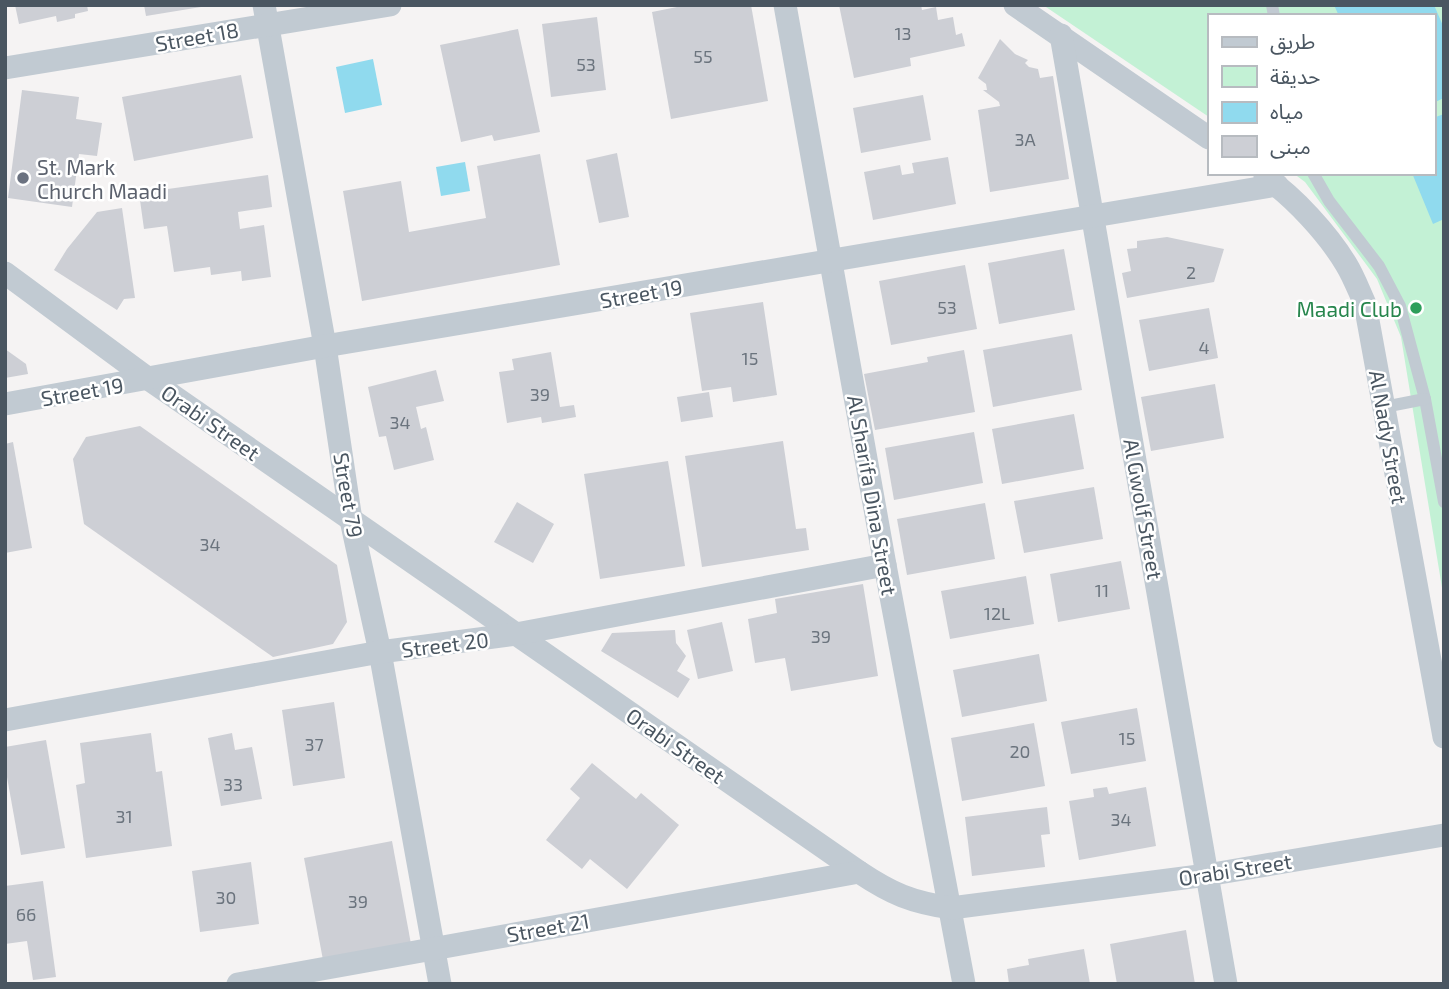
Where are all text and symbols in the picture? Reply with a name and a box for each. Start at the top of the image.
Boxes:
legend [1208,14,1435,175]
street label: Street 18 [153,16,241,56]
house number: 13 [894,22,912,44]
text: طريق [1270,28,1315,55]
house number: 55 [693,45,713,67]
house number: 53 [576,53,596,75]
text: حديقة [1270,63,1320,88]
text: مياه [1270,98,1303,123]
house number: 3A [1014,128,1036,150]
text: مبنى [1270,133,1311,159]
place label: St. Mark Church Maadi [37,154,167,203]
marker: St. Mark Church Maadi [15,170,31,186]
house number: 2 [1186,261,1196,283]
street label: Street 19 [598,273,684,313]
house number: 53 [937,296,957,318]
place label: Maadi Club [1296,296,1402,321]
marker: Maadi Club [1408,300,1424,316]
house number: 4 [1198,336,1210,358]
house number: 15 [742,347,758,369]
street label: Al Nady Street [1365,368,1413,506]
street label: Street 19 [39,371,125,411]
street label: Orabi Street [157,379,265,465]
house number: 39 [530,383,550,405]
street label: Al Sharifa Dina Street [843,393,903,597]
house number: 34 [389,411,411,433]
street label: Al Gwolf Street [1119,437,1169,581]
street label: Street 79 [329,451,369,539]
house number: 34 [199,533,221,555]
house number: 11 [1095,579,1109,601]
house number: 12L [984,602,1010,624]
house number: 39 [811,625,831,647]
street label: Street 20 [400,626,490,662]
street label: Orabi Street [622,702,730,788]
house number: 15 [1119,727,1135,749]
house number: 37 [304,733,324,755]
house number: 20 [1010,740,1030,762]
house number: 33 [223,773,243,795]
house number: 31 [115,805,133,827]
house number: 34 [1110,808,1132,830]
street label: Orabi Street [1177,848,1293,890]
house number: 30 [216,886,236,908]
house number: 39 [348,890,368,912]
house number: 66 [16,903,36,925]
street label: Street 21 [505,907,591,947]

